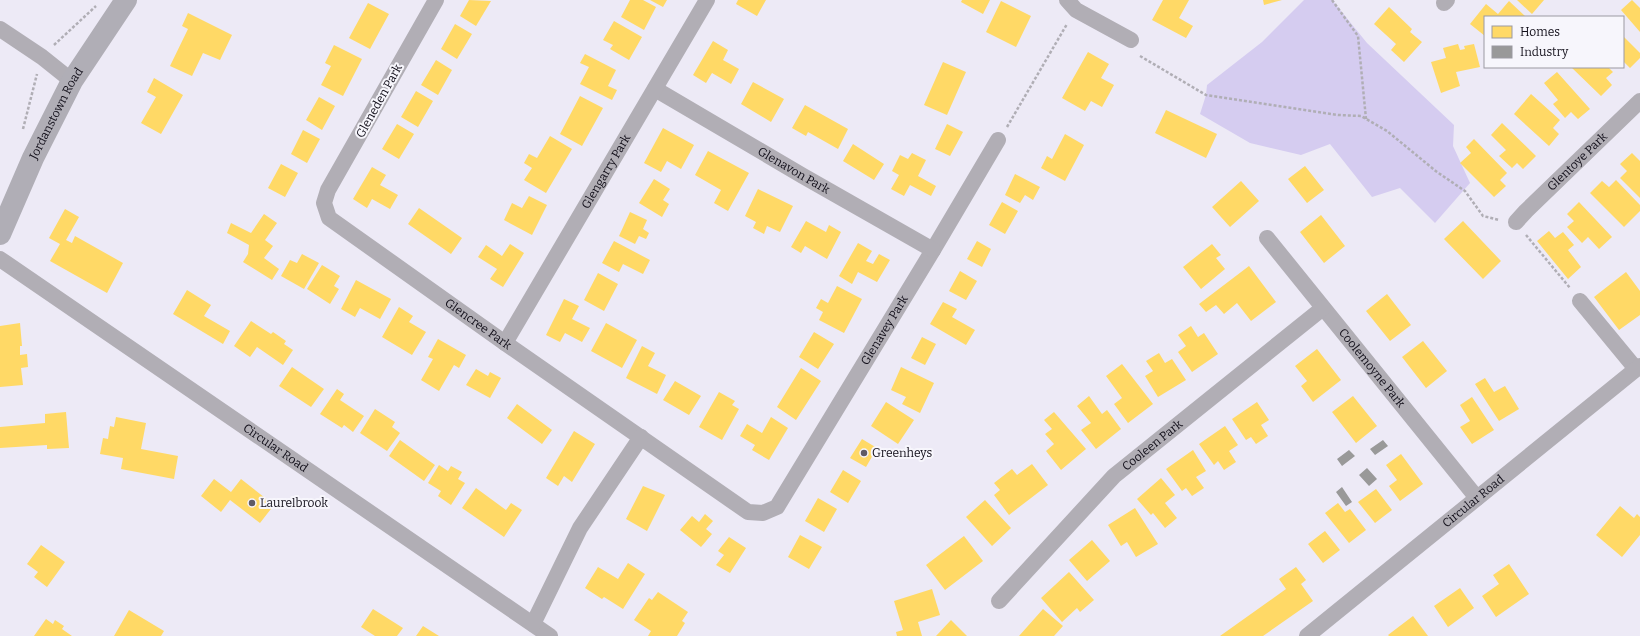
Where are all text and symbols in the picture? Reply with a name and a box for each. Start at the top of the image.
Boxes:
legend [1484,16,1624,68]
text: Homes [1520,25,1560,39]
text: Industry [1520,45,1569,59]
street label: Gleneden Park [353,62,405,140]
street label: Jordanstown Road [26,65,86,163]
street label: Glentoye Park [1544,129,1610,194]
street label: Glengarry Park [579,132,633,211]
street label: Glenavon Park [755,144,833,197]
street label: Glenavey Park [858,292,911,368]
street label: Glencree Park [442,296,514,352]
street label: Coolemoyne Park [1336,326,1408,410]
street label: Cooleen Park [1119,417,1185,474]
street label: Circular Road [240,421,310,475]
place label: Greenheys [872,446,932,460]
marker: Greenheys [859,448,869,458]
street label: Circular Road [1440,472,1507,530]
place label: Laurelbrook [260,496,328,510]
marker: Laurelbrook [247,498,257,508]

